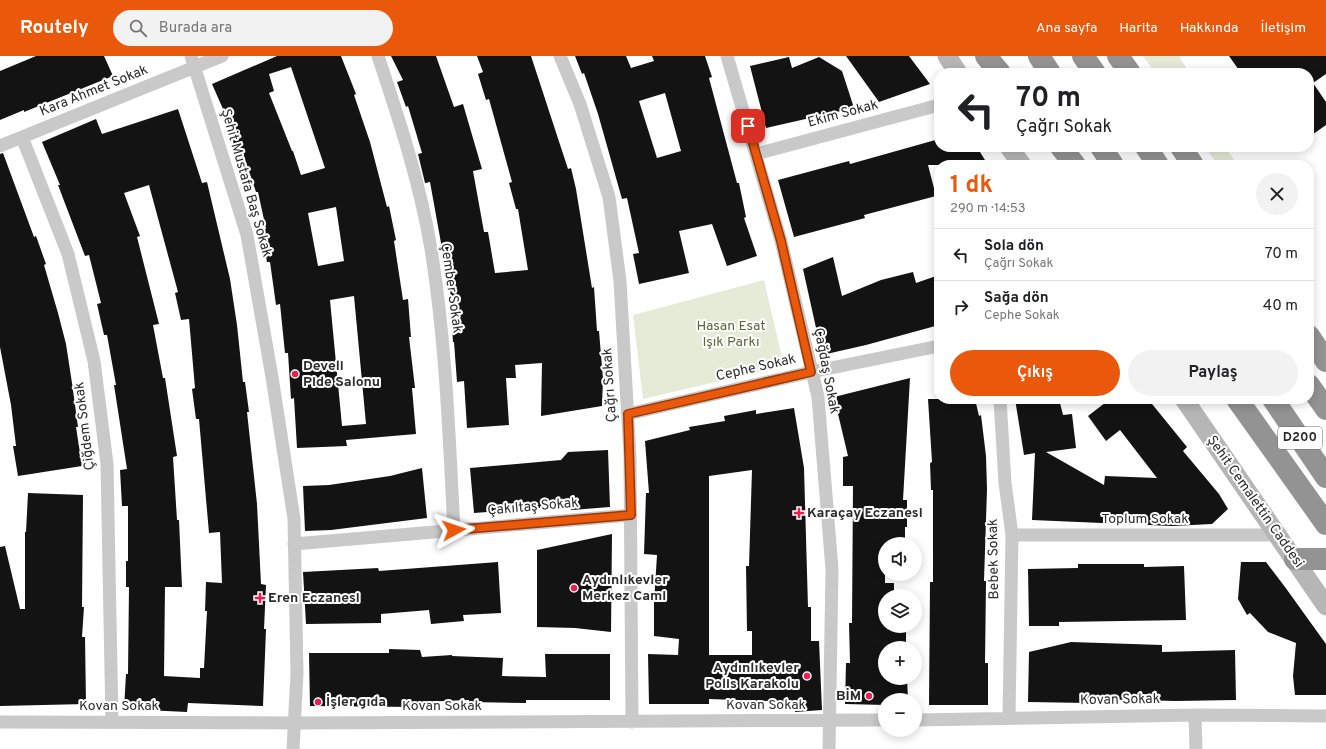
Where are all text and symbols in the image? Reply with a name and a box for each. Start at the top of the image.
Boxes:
search box [113,10,393,46]
text: Routely [20,16,89,40]
icon: search [127,17,149,39]
text: Burada ara [159,19,232,38]
text: Ana sayfa [1036,20,1097,37]
text: Harita [1119,20,1158,37]
text: Hakkında [1180,20,1238,37]
text: İletişim [1260,20,1306,37]
street label: Kara Ahmet Sokak [37,62,151,120]
text: 70 m [1016,81,1081,117]
icon: left [950,84,1002,136]
street label: Ekim Sokak [806,96,880,132]
street label: Şehit Mustafa Baş Sokak [217,107,275,259]
pin [731,109,765,143]
icon: arrive [737,115,759,137]
text: Çağrı Sokak [1016,116,1112,139]
text: 1 dk [950,171,993,201]
button: close [1256,173,1298,215]
text: 290 m · 14:53 [950,201,1026,217]
text: Sola dön [984,237,1044,256]
street label: Çember Sokak [436,242,466,334]
icon: left [950,244,972,266]
text: 70 m [1265,245,1298,264]
text: Çağrı Sokak [984,256,1053,272]
text: Sağa dön [984,289,1049,308]
icon: right [950,296,972,318]
text: 40 m [1263,297,1298,316]
text: Cephe Sokak [984,308,1060,324]
park label: Hasan Esat Işık Parkı [697,318,765,351]
street label: Çağdaş Sokak [809,326,843,416]
street label: Çağrı Sokak [599,347,621,423]
button: Çıkış [950,350,1120,396]
button: Paylaş [1128,350,1298,396]
street label: Cephe Sokak [714,351,798,385]
place label: Develi Pide Salonu [303,358,380,391]
marker: Develi Pide Salonu [290,369,300,379]
street label: Çiğdem Sokak [71,381,99,471]
road number: D200 [1278,427,1322,449]
street label: Şehit Cemalettin Caddesi [1203,433,1307,571]
street label: Çakıltaş Sokak [487,495,579,519]
place label: Karaçay Eczanesi [807,505,923,522]
marker: Karaçay Eczanesi [794,508,804,518]
position arrow [433,509,475,551]
street label: Toplum Sokak [1101,511,1189,528]
street label: Bebek Sokak [985,518,1003,600]
map controls [878,537,922,737]
button: sound [878,537,922,581]
place label: Aydınlıkevler Merkez Cami [582,572,668,605]
marker: Aydınlıkevler Merkez Cami [569,583,579,593]
button: layers [878,589,922,633]
place label: Eren Eczanesi [268,590,360,607]
marker: Eren Eczanesi [255,593,265,603]
button: + [878,641,922,685]
place label: Aydınlıkevler Polis Karakolu [705,660,799,693]
marker: Aydınlıkevler Polis Karakolu [802,671,812,681]
place label: BİM [836,688,861,705]
marker: BİM [864,691,874,701]
street label: Kovan Sokak [1080,691,1160,709]
button: − [878,693,922,737]
place label: İşler gıda [326,694,386,711]
marker: İşler gıda [313,697,323,707]
street label: Kovan Sokak [726,697,806,714]
street label: Kovan Sokak [79,698,159,715]
street label: Kovan Sokak [402,698,482,715]

